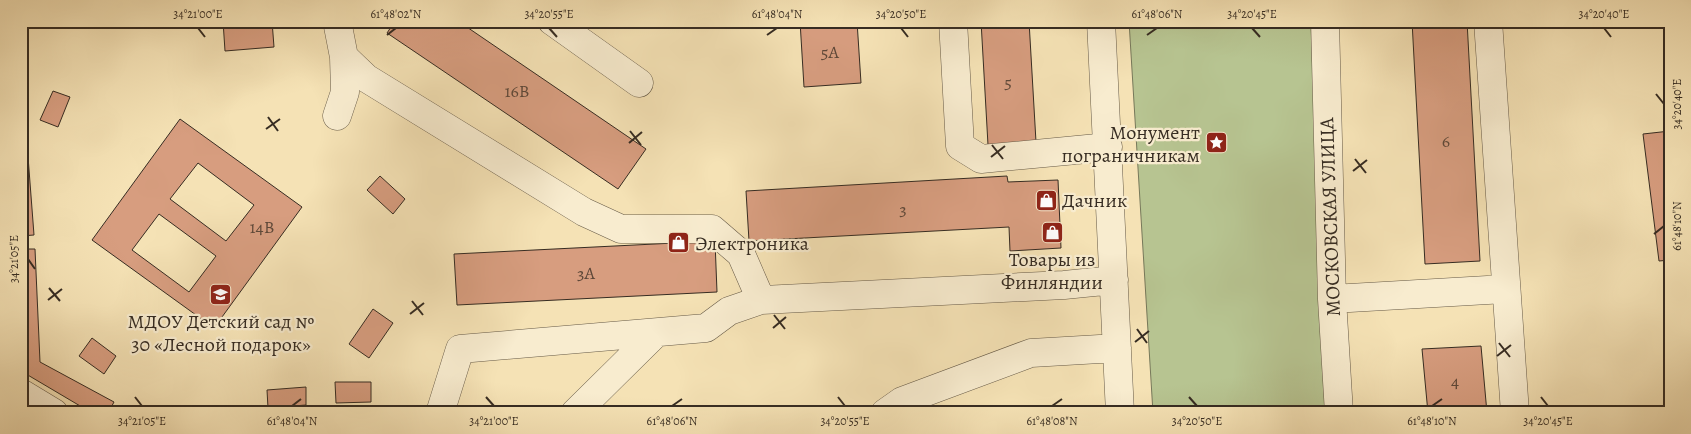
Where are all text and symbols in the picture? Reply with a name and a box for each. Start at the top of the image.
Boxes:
text: 34°21'00"E [173,6,223,22]
text: 61°48'02"N [371,6,422,22]
text: 34°20'55"E [524,6,574,22]
text: 61°48'04"N [752,6,803,22]
text: 34°20'50"E [876,6,926,22]
text: 61°48'06"N [1132,6,1183,22]
text: 34°20'45"E [1227,6,1277,22]
text: 34°20'40"E [1579,6,1629,22]
house number: 5А [821,40,840,64]
house number: 5 [1004,70,1012,94]
house number: 16В [504,79,530,103]
text: 34°20'40"E [1669,79,1685,129]
street label: МОСКОВСКАЯ УЛИЦА [1313,117,1347,317]
place label: Монумент пограничникам [1062,119,1200,169]
house number: 6 [1442,129,1450,153]
place icon: Монумент пограничникам [1204,131,1228,155]
place label: Дачник [1062,187,1127,214]
shop icon: Дачник [1034,188,1058,212]
house number: 3 [899,197,907,221]
text: 61°48'10"N [1669,201,1685,251]
house number: 14В [249,215,275,239]
shop icon: Товары из Финляндии [1040,221,1064,245]
place label: Электроника [695,230,810,257]
shop icon: Электроника [667,231,691,255]
text: 34°21'05"E [6,235,22,283]
place label: Товары из Финляндии [1001,246,1103,296]
house number: 3А [577,261,595,285]
school or university icon: МДОУ Детский сад № 30 «Лесной подарок» [209,283,233,307]
place label: МДОУ Детский сад № 30 «Лесной подарок» [128,308,314,358]
house number: 4 [1451,369,1459,393]
text: 34°21'05"E [118,413,166,429]
text: 61°48'04"N [267,413,318,429]
text: 34°21'00"E [469,413,519,429]
text: 61°48'06"N [647,413,698,429]
text: 34°20'55"E [820,413,870,429]
text: 61°48'08"N [1026,413,1078,429]
text: 34°20'50"E [1172,413,1222,429]
text: 61°48'10"N [1407,413,1457,429]
text: 34°20'45"E [1523,413,1573,429]

